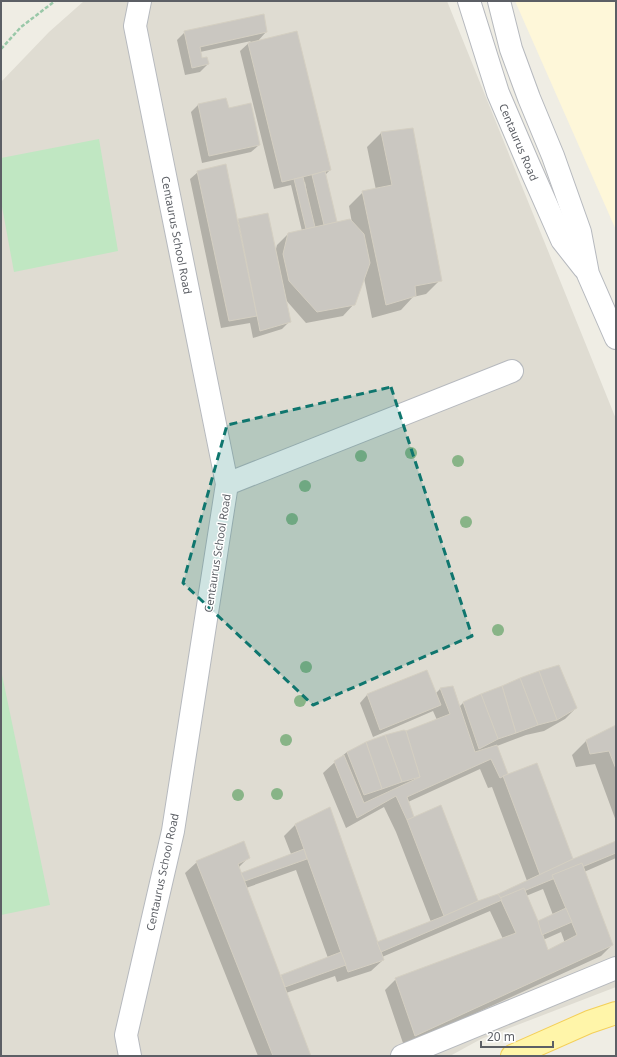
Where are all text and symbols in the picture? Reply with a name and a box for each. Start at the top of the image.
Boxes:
street label: Centaurus Road [496,101,542,183]
street label: Centaurus School Road [158,175,196,295]
street label: Centaurus School Road [200,493,234,613]
street label: Centaurus School Road [142,812,182,932]
scale bar [481,1023,553,1049]
text: 20 m [487,1028,515,1045]

